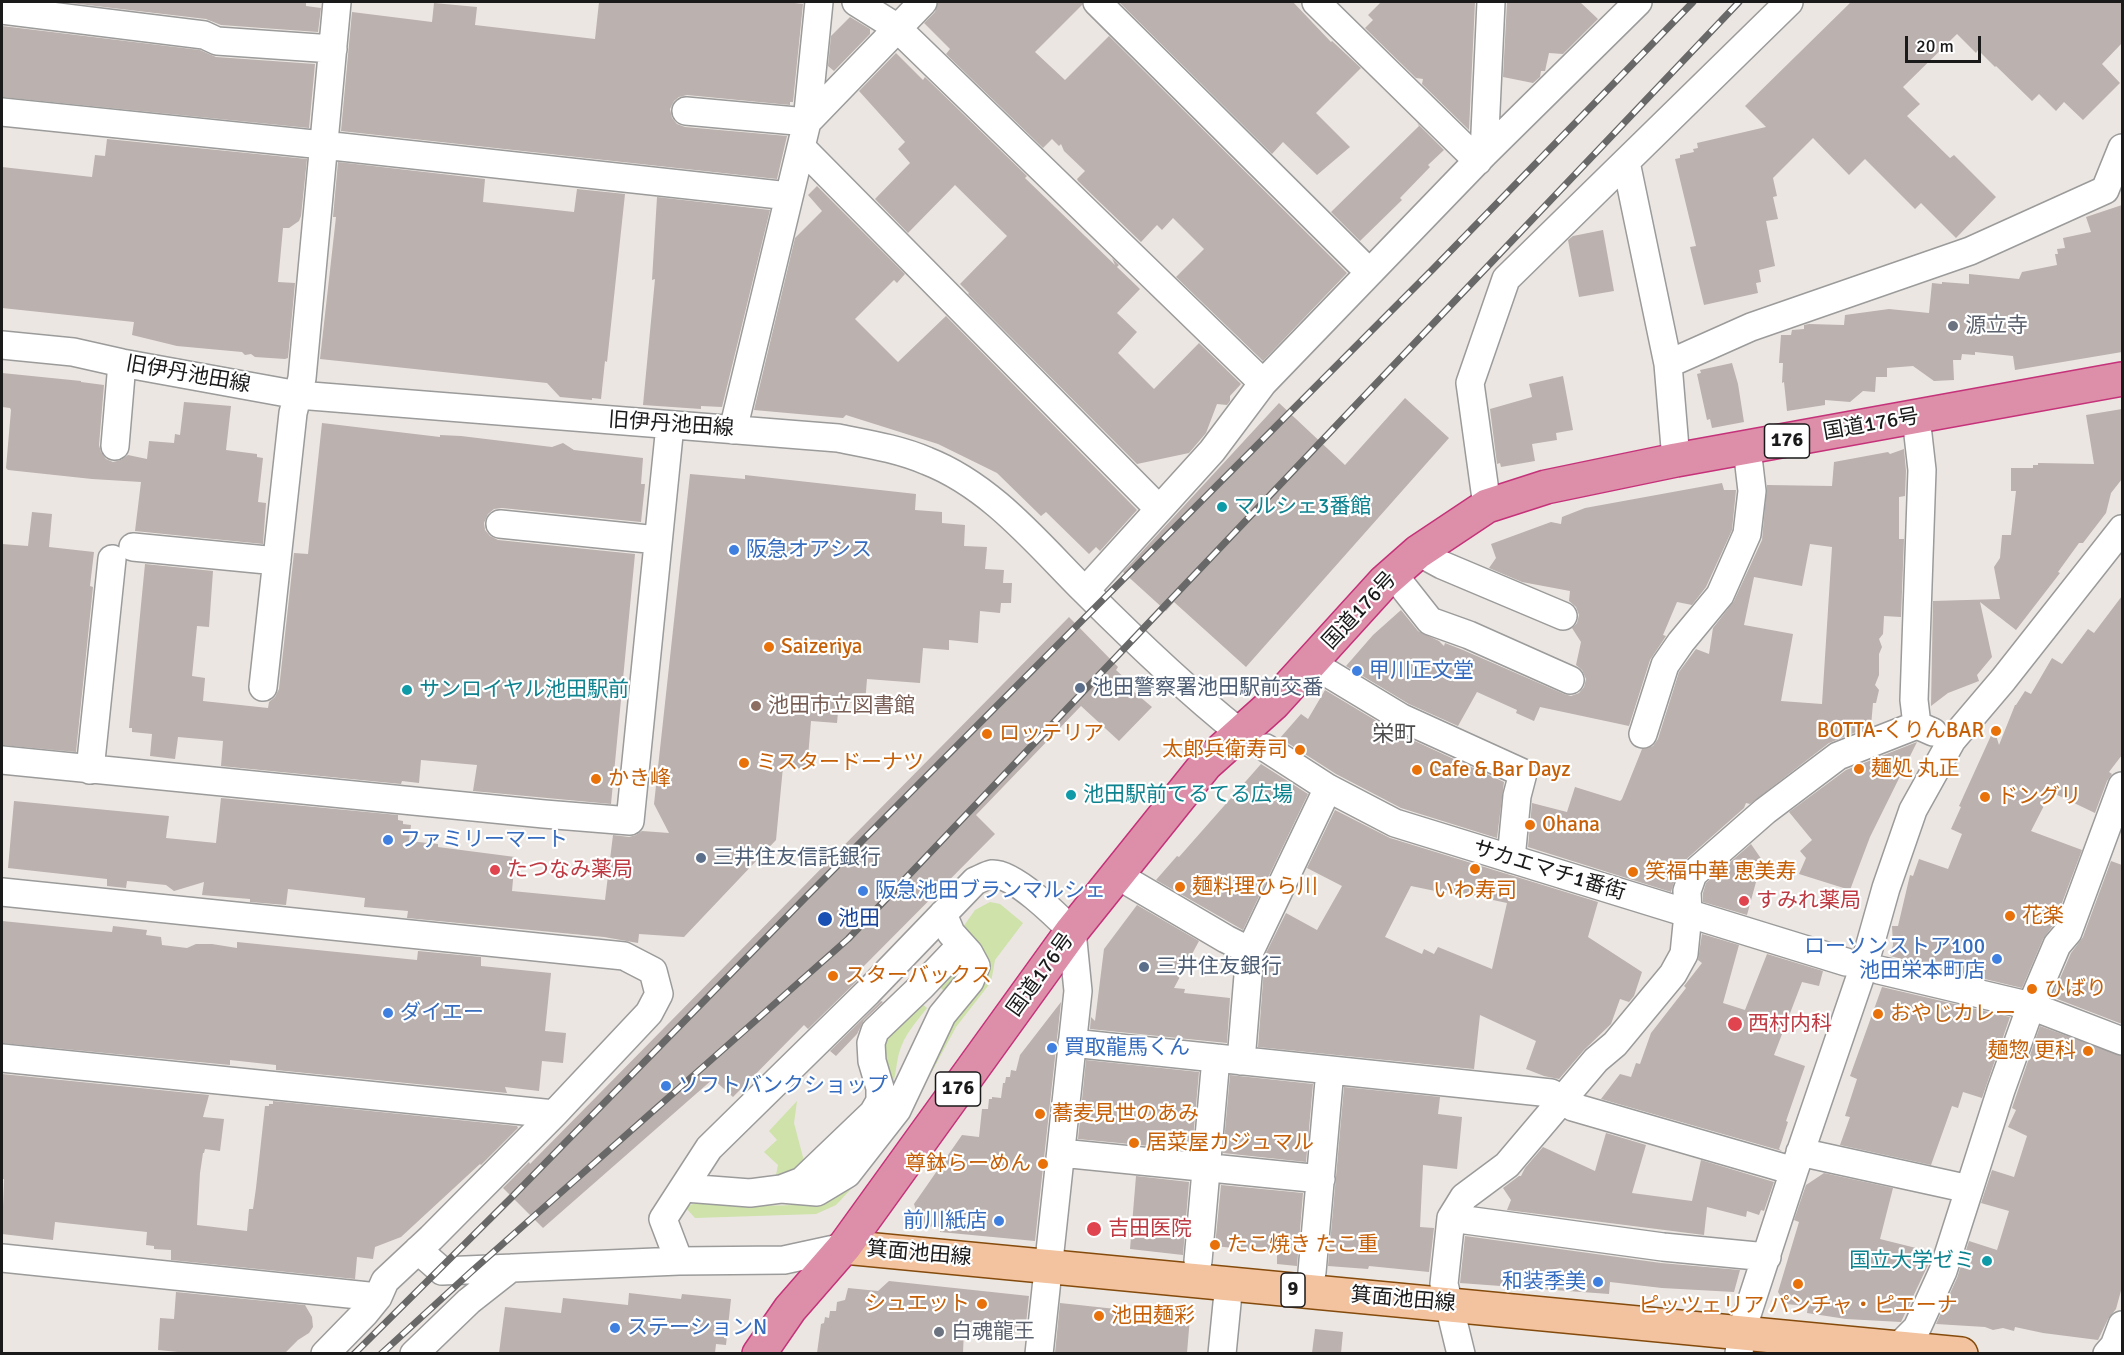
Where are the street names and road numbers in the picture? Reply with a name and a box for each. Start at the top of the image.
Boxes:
street label: 旧伊丹池田線 [124,352,252,398]
street label: 国道176号 [1821,404,1921,446]
street label: 旧伊丹池田線 [607,408,735,442]
road number: 176 [1764,424,1810,458]
street label: 国道176号 [1318,567,1402,655]
street label: サカエマチ1番街 [1470,836,1628,906]
street label: 国道176号 [1002,928,1080,1022]
road number: 176 [936,1072,980,1106]
street label: 箕面池田線 [866,1237,972,1271]
road number: 9 [1281,1273,1305,1307]
street label: 箕面池田線 [1350,1283,1456,1317]

